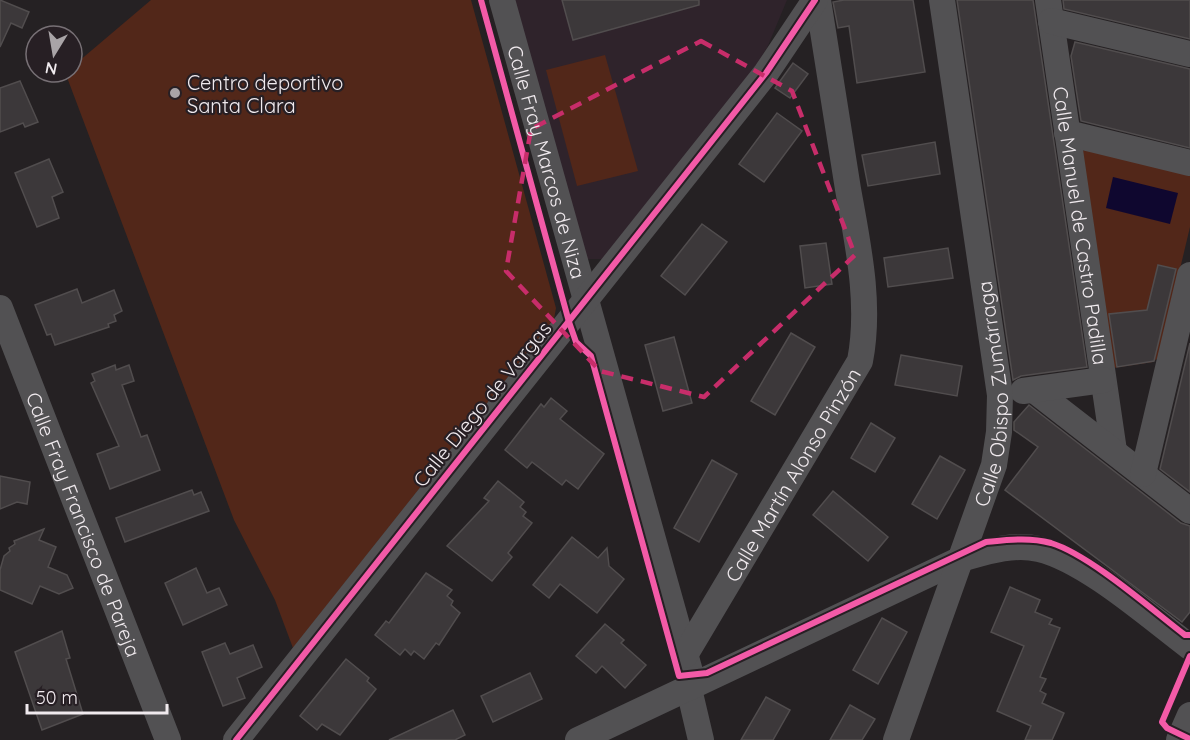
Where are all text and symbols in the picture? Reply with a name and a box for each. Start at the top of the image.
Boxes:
north arrow [24,24,84,84]
street label: Calle Fray Marcos de Niza [503,42,592,281]
text: N [43,58,59,80]
place label: Centro deportivo Santa Clara [187,70,343,118]
street label: Calle Manuel de Castro Padilla [1048,85,1114,366]
marker: Centro deportivo Santa Clara [168,86,182,100]
street label: Calle Obispo Zumárraga [968,280,1013,510]
street label: Calle Diego de Vargas [408,316,556,492]
street label: Calle Martín Alonso Pinzón [719,363,866,586]
street label: Calle Fray Francisco de Pareja [21,388,147,660]
scale bar [27,677,166,715]
text: 50 m [36,686,78,709]

